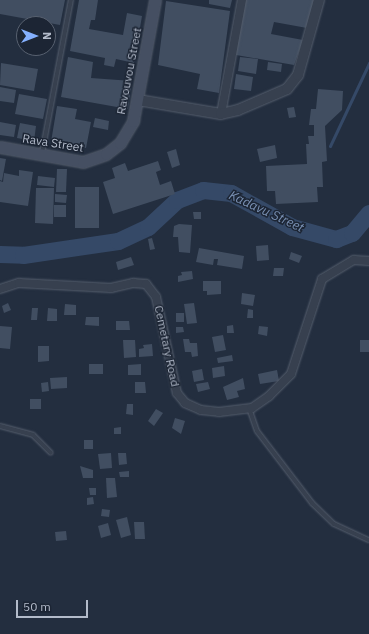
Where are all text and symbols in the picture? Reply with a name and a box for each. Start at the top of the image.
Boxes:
north arrow [16,16,56,56]
street label: Ravouvou Street [114,26,144,116]
text: N [40,32,54,40]
street label: Rava Street [21,131,85,155]
water label: Kadavu Street [226,188,306,236]
street label: Cemetary Road [151,304,183,388]
scale bar [18,592,90,618]
text: 50 m [23,599,51,614]

